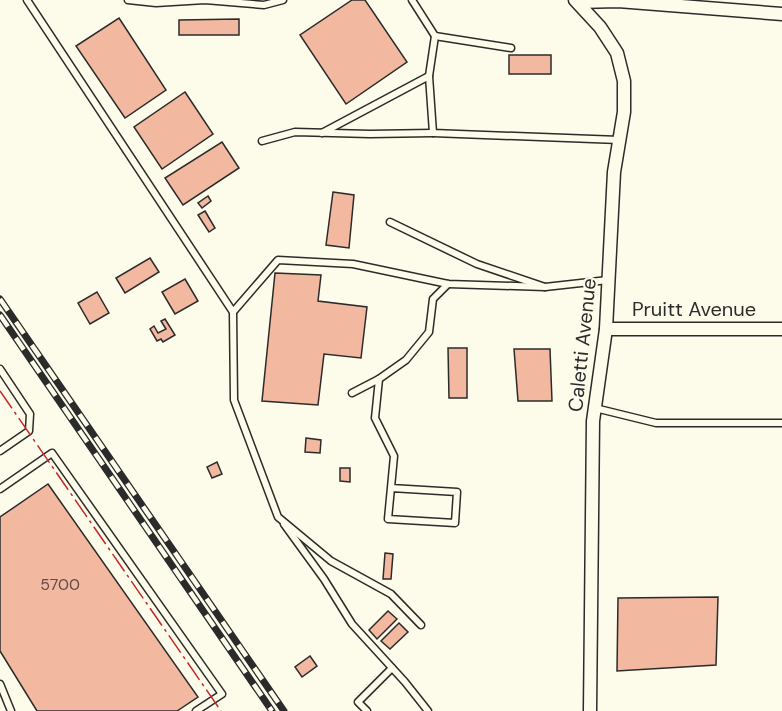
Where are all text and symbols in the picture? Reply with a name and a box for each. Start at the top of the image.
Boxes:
street label: Caletti Avenue [562,277,602,413]
street label: Pruitt Avenue [632,296,756,322]
house number: 5700 [40,574,80,595]

